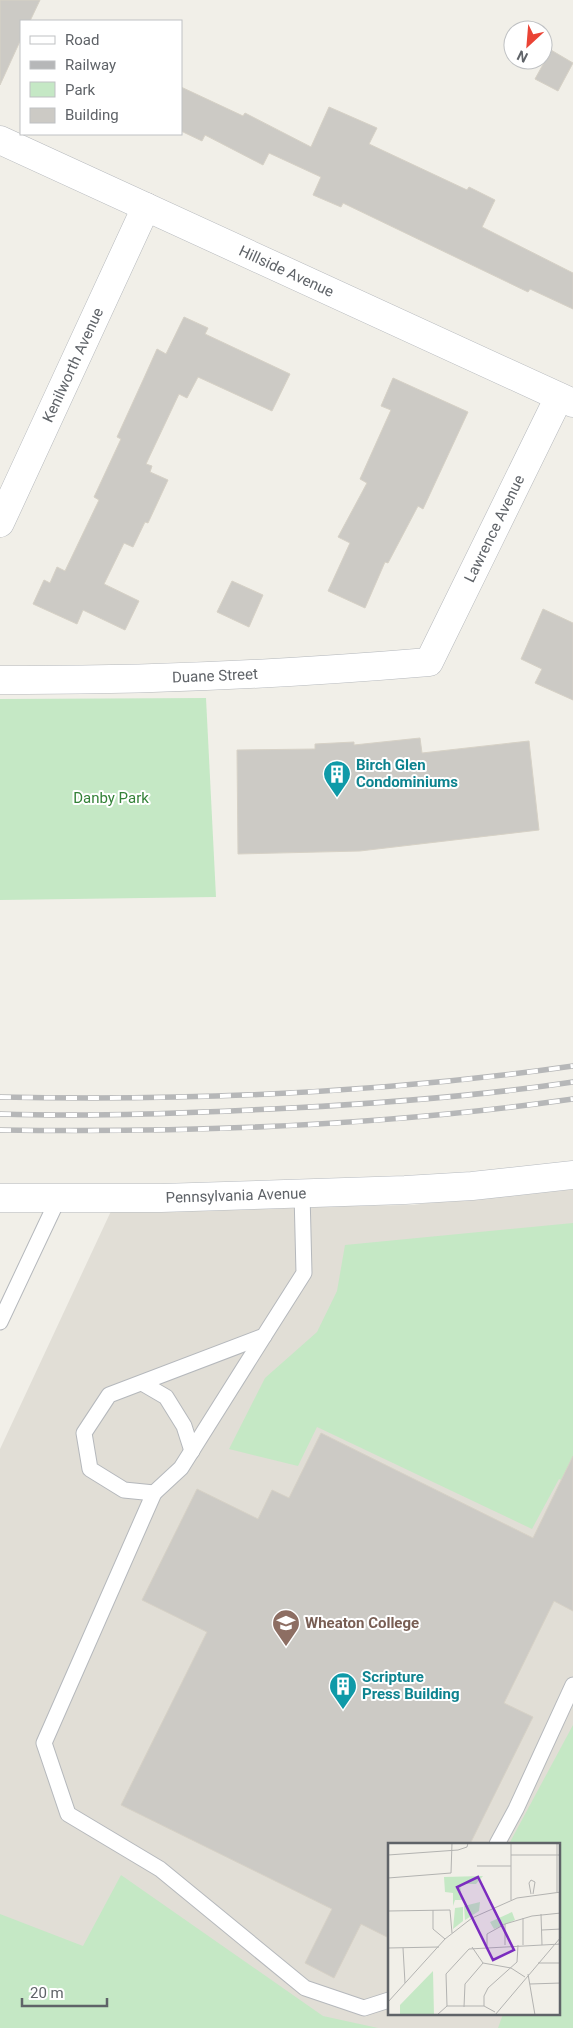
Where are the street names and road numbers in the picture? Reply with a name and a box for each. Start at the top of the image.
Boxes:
street label: Hillside Avenue [236,242,337,301]
street label: Kenilworth Avenue [39,305,107,425]
street label: Lawrence Avenue [460,472,528,585]
street label: Duane Street [172,665,258,687]
street label: Pennsylvania Avenue [165,1184,307,1207]

